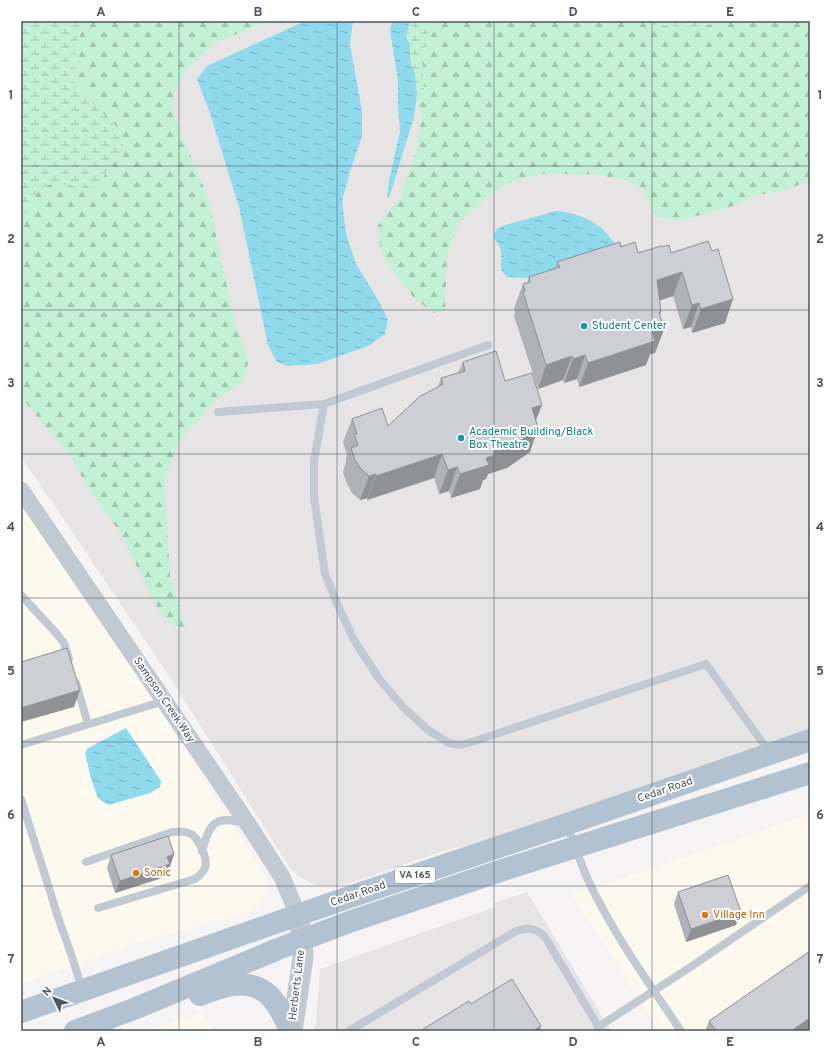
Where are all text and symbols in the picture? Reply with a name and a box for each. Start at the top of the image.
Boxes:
text: A [96,5,106,21]
text: B [254,5,263,21]
text: C [412,5,420,21]
text: D [568,5,578,21]
text: E [726,5,734,21]
text: 1 [8,88,14,104]
text: 1 [817,88,823,104]
text: 2 [7,232,15,248]
text: 2 [816,232,824,248]
place label: Student Center [592,319,668,333]
marker: Student Center [579,321,589,331]
text: 3 [7,376,15,392]
text: 3 [816,376,824,392]
place label: Academic Building/Black Box Theatre [469,425,594,452]
marker: Academic Building/Black Box Theatre [456,433,466,443]
text: 4 [7,520,15,536]
text: 4 [816,520,824,536]
street label: Sampson Creek Way [130,655,198,745]
text: 5 [7,664,15,680]
text: 5 [816,664,824,680]
street label: Cedar Road [635,774,695,806]
text: 6 [7,808,15,824]
text: 6 [816,808,824,824]
place label: Sonic [144,866,171,880]
road number: VA 165 [395,867,435,883]
marker: Sonic [131,868,141,878]
street label: Cedar Road [328,878,388,910]
place label: Village Inn [713,908,765,922]
marker: Village Inn [700,910,710,920]
street label: Herberts Lane [286,949,308,1021]
text: 7 [8,952,15,968]
text: 7 [817,952,824,968]
north arrow [34,978,74,1018]
text: N [40,984,55,1000]
text: A [96,1035,106,1051]
text: B [254,1035,263,1051]
text: C [412,1035,420,1051]
text: D [568,1035,578,1051]
text: E [726,1035,734,1051]

